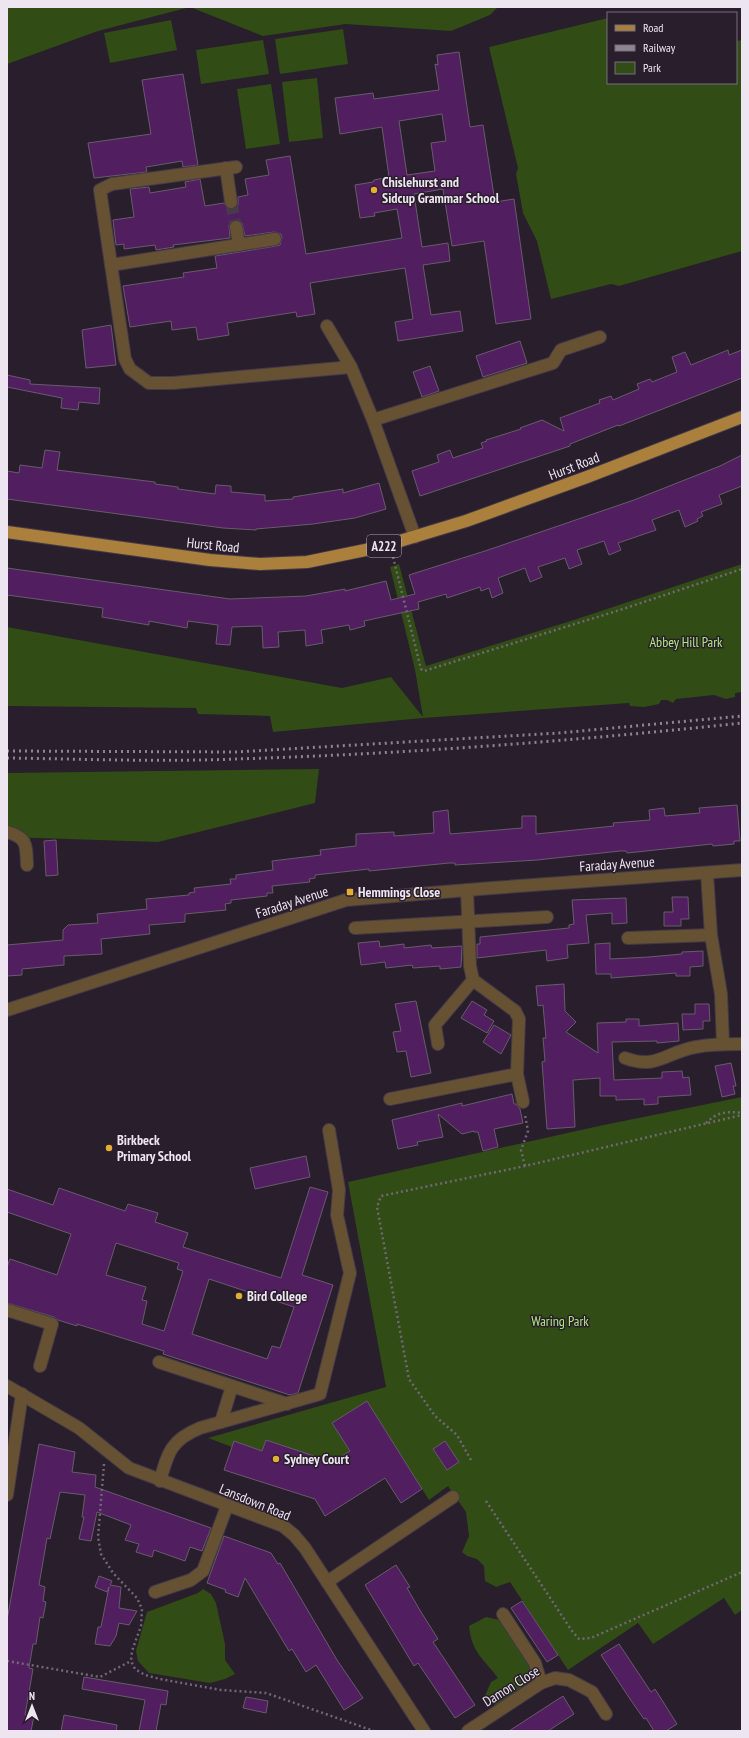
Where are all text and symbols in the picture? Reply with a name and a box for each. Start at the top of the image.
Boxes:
legend [607,12,737,84]
text: Road [643,20,663,35]
text: Railway [643,40,676,55]
text: Park [643,60,661,75]
place label: Chislehurst and Sidcup Grammar School [382,173,500,207]
marker: Chislehurst and Sidcup Grammar School [369,185,379,195]
street label: Hurst Road [546,448,602,484]
street label: Hurst Road [186,533,240,557]
road number: A222 [367,535,401,557]
park label: Abbey Hill Park [650,633,723,651]
street label: Faraday Avenue [579,852,655,876]
street label: Faraday Avenue [253,882,331,922]
place label: Hemmings Close [358,883,440,901]
marker: Hemmings Close [345,887,355,897]
place label: Birkbeck Primary School [117,1131,192,1165]
marker: Birkbeck Primary School [104,1143,114,1153]
place label: Bird College [247,1287,307,1305]
marker: Bird College [234,1291,244,1301]
park label: Waring Park [531,1312,589,1330]
place label: Sydney Court [284,1450,349,1468]
marker: Sydney Court [271,1454,281,1464]
street label: Lansdown Road [217,1480,293,1524]
street label: Damon Close [479,1661,543,1710]
north arrow [12,1686,52,1726]
text: N [29,1689,35,1703]

